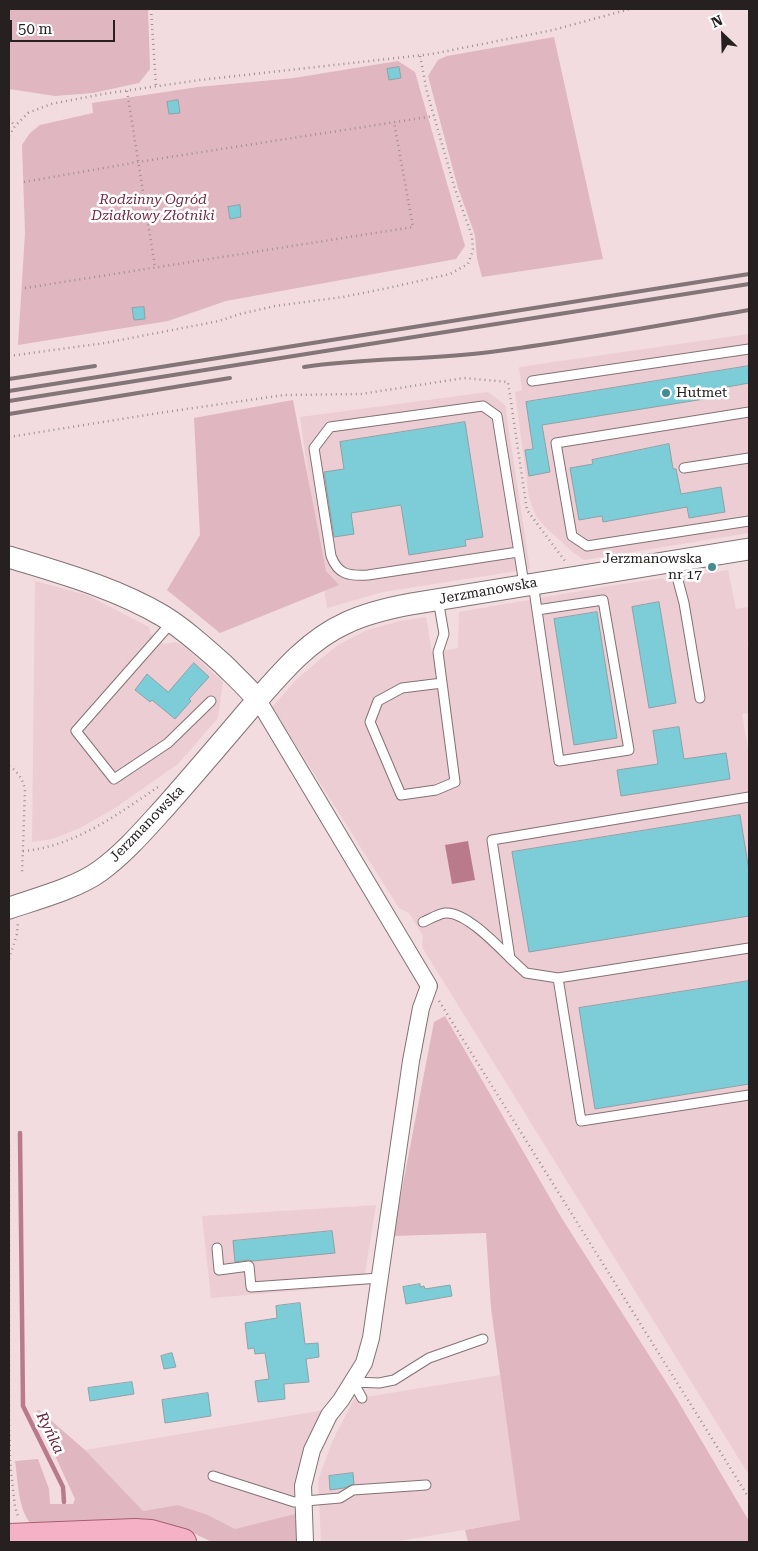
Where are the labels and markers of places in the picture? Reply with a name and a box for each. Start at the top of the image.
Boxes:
place label: Hutmet [676,385,727,401]
marker: Hutmet [660,387,672,399]
place label: Jerzmanowska nr 17 [602,551,702,584]
marker: Jerzmanowska nr 17 [706,561,718,573]

